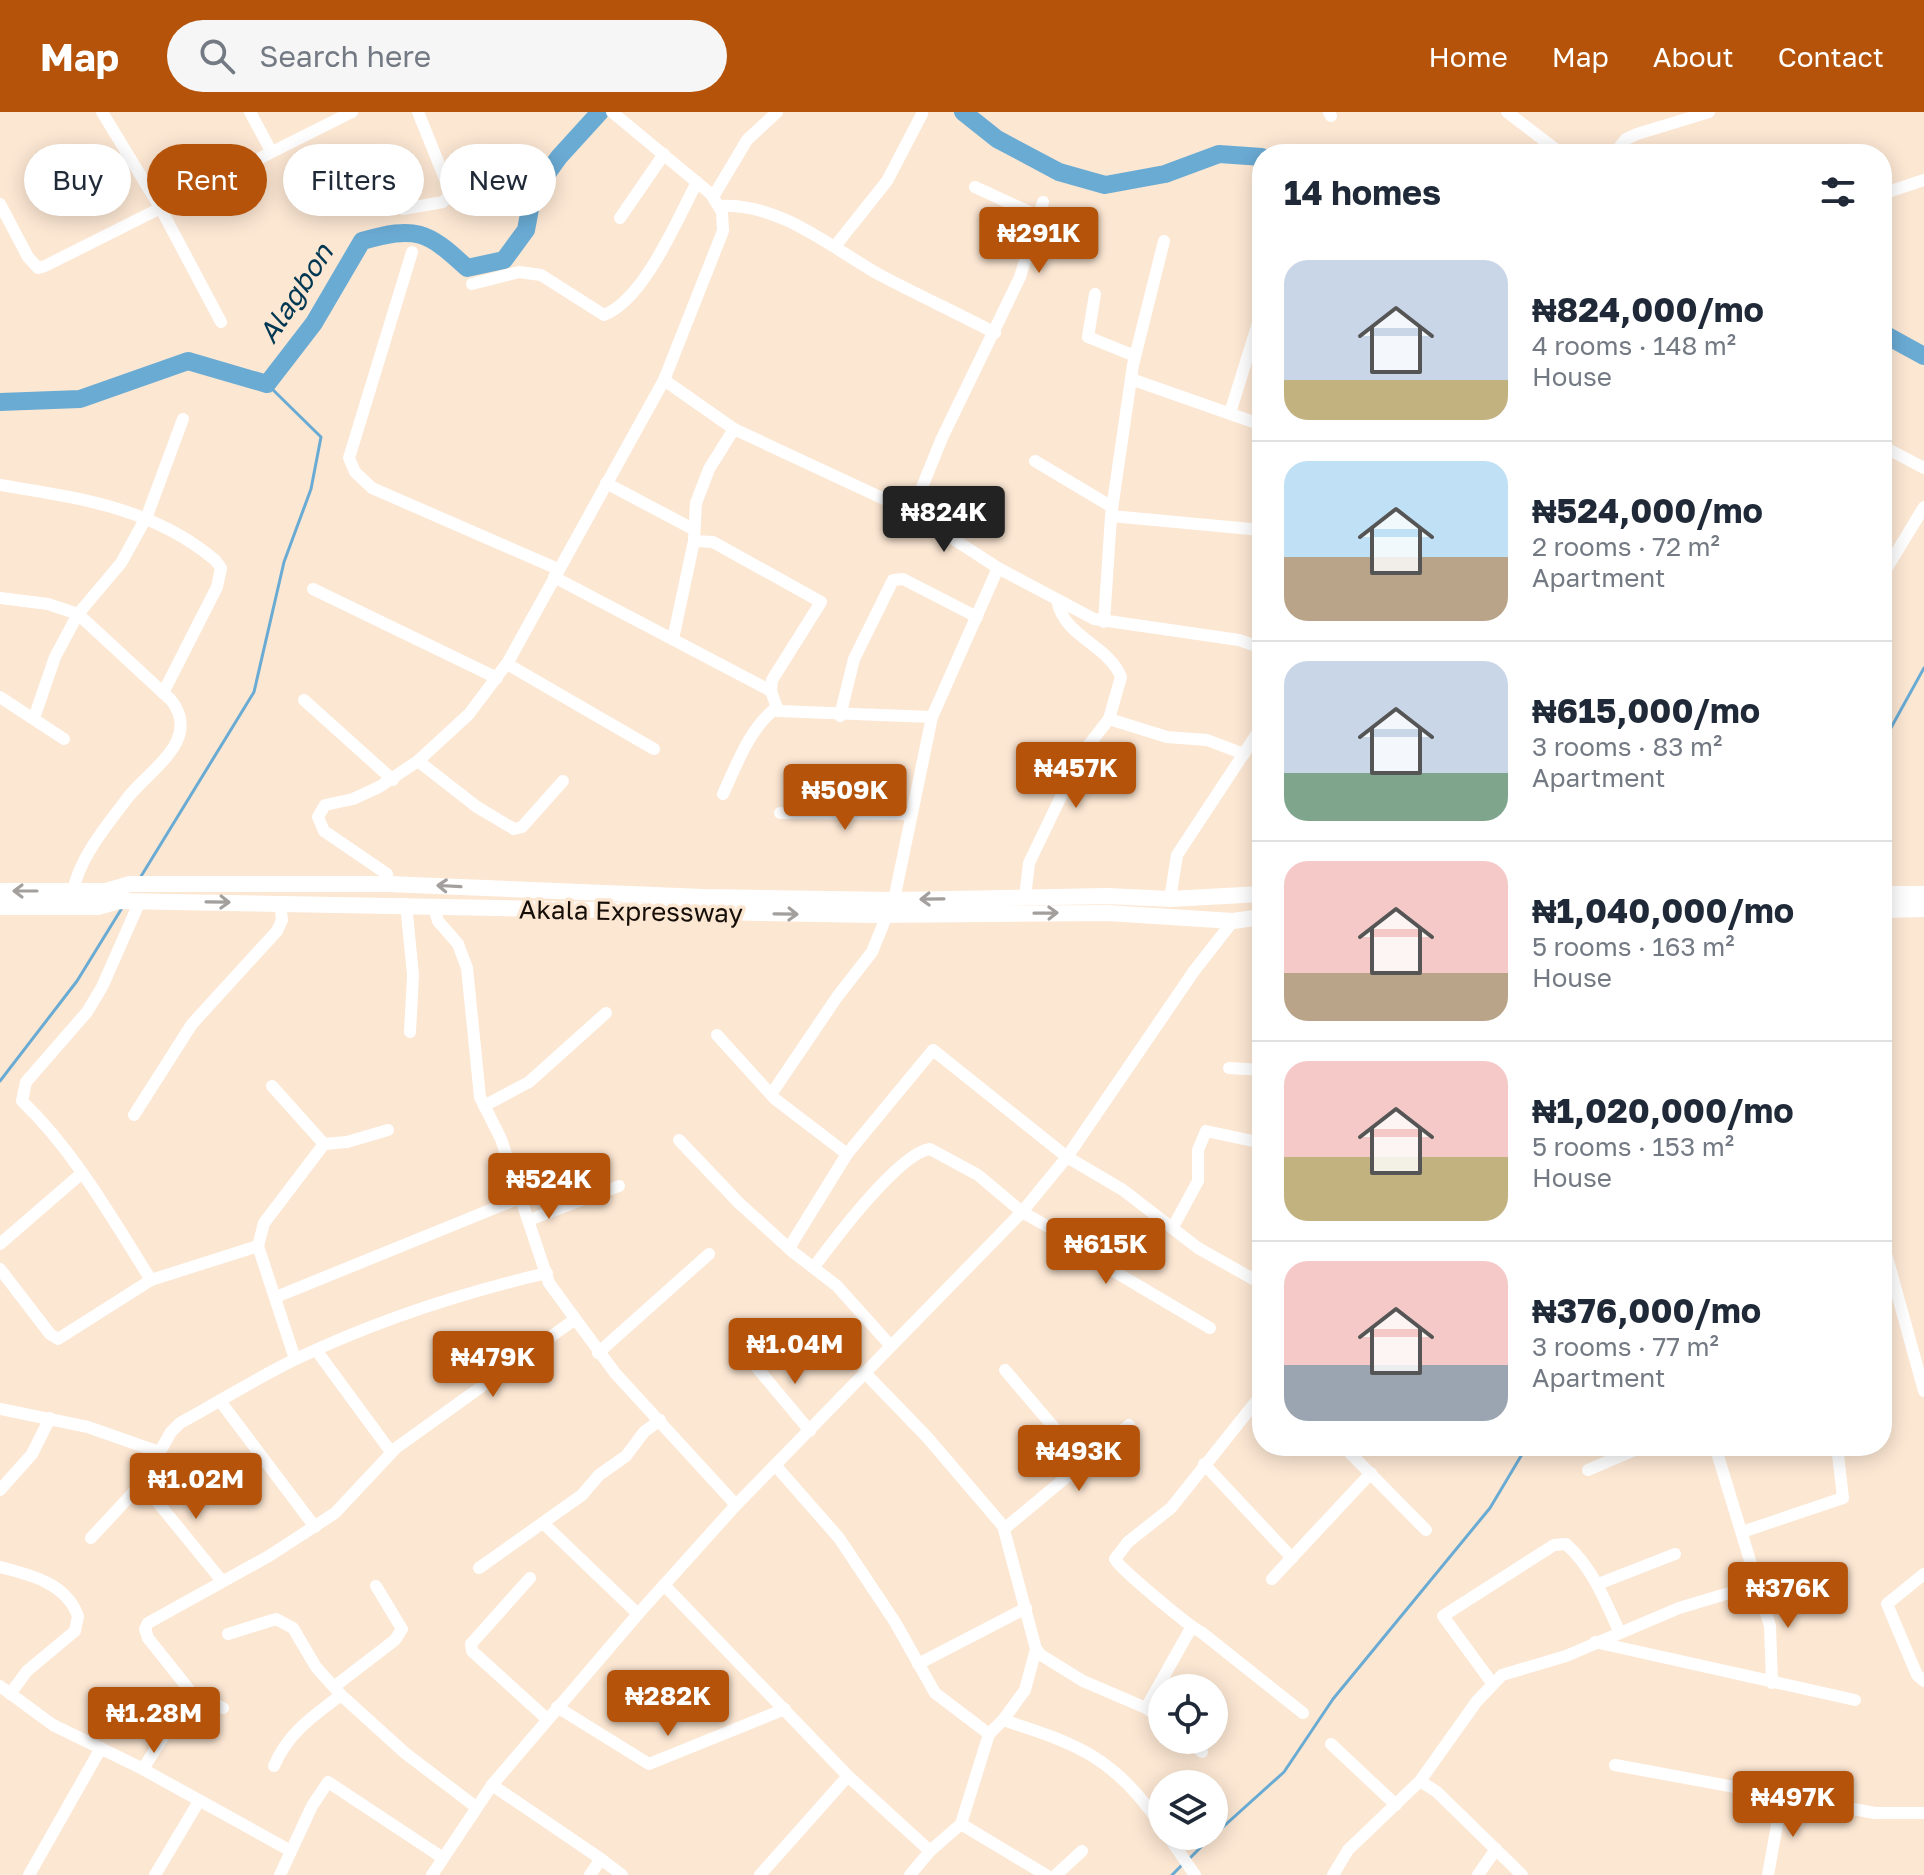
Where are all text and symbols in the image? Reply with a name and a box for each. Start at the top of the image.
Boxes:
search box [167,20,727,92]
text: Map [40,34,119,79]
icon: search [195,34,239,78]
text: Search here [259,38,431,74]
text: Home [1429,40,1508,73]
text: Map [1552,40,1609,73]
text: About [1653,40,1734,73]
text: Contact [1778,40,1884,73]
chip: Buy [24,144,131,216]
chip: Rent [147,144,267,216]
chip: Filters [283,144,424,216]
chip: New [440,144,556,216]
icon: filters [1816,170,1860,214]
text: 14 homes [1284,172,1441,212]
pin: ₦291K [983,207,1095,275]
text: ₦291K [997,217,1081,248]
water label: Alagbon [251,236,340,349]
text: ₦824,000/mo [1532,289,1764,329]
icon: home [1348,292,1444,388]
text: 4 rooms · 148 m² [1532,330,1736,361]
text: House [1532,361,1612,392]
pin: ₦824K [888,486,1000,554]
text: ₦524,000/mo [1532,490,1763,530]
icon: home [1348,493,1444,589]
text: ₦824K [901,496,987,527]
text: 2 rooms · 72 m² [1532,531,1720,562]
text: Apartment [1532,562,1665,593]
text: ₦615,000/mo [1532,690,1760,730]
icon: home [1348,693,1444,789]
text: 3 rooms · 83 m² [1532,731,1722,762]
pin: ₦457K [1020,742,1132,810]
text: ₦457K [1034,752,1118,783]
text: Apartment [1532,762,1665,793]
pin: ₦509K [789,764,901,832]
text: ₦509K [802,774,888,805]
one-way arrow [436,879,463,894]
one-way arrow [12,883,39,899]
text: ₦1,040,000/mo [1532,890,1794,930]
one-way arrow [919,891,946,907]
icon: home [1348,893,1444,989]
one-way arrow [204,894,231,910]
street label: Akala Expressway [519,894,744,928]
one-way arrow [1032,905,1059,921]
one-way arrow [772,906,799,921]
text: 5 rooms · 163 m² [1532,931,1735,962]
text: House [1532,962,1612,993]
text: ₦1,020,000/mo [1532,1090,1794,1130]
icon: home [1348,1093,1444,1189]
text: 5 rooms · 153 m² [1532,1131,1734,1162]
pin: ₦524K [493,1153,605,1221]
text: House [1532,1162,1612,1193]
text: ₦524K [506,1163,592,1194]
pin: ₦615K [1050,1218,1162,1286]
text: ₦615K [1064,1228,1148,1259]
text: ₦376,000/mo [1532,1290,1761,1330]
icon: home [1348,1293,1444,1389]
pin: ₦1.04M [730,1318,860,1386]
text: ₦1.04M [747,1328,843,1359]
pin: ₦479K [437,1331,549,1399]
text: 3 rooms · 77 m² [1532,1331,1719,1362]
text: ₦479K [451,1341,535,1372]
text: Apartment [1532,1362,1665,1393]
pin: ₦493K [1023,1425,1135,1493]
text: ₦493K [1036,1435,1122,1466]
pin: ₦1.02M [131,1453,261,1521]
text: ₦1.02M [148,1463,244,1494]
pin: ₦376K [1732,1562,1844,1630]
text: ₦376K [1746,1572,1830,1603]
pin: ₦282K [612,1670,724,1738]
map controls [1148,1674,1228,1850]
button: locate [1148,1674,1228,1754]
text: ₦282K [625,1680,711,1711]
pin: ₦1.28M [89,1687,219,1755]
text: ₦1.28M [106,1697,202,1728]
button: layers [1148,1770,1228,1850]
pin: ₦497K [1737,1771,1849,1839]
text: ₦497K [1751,1781,1835,1812]

